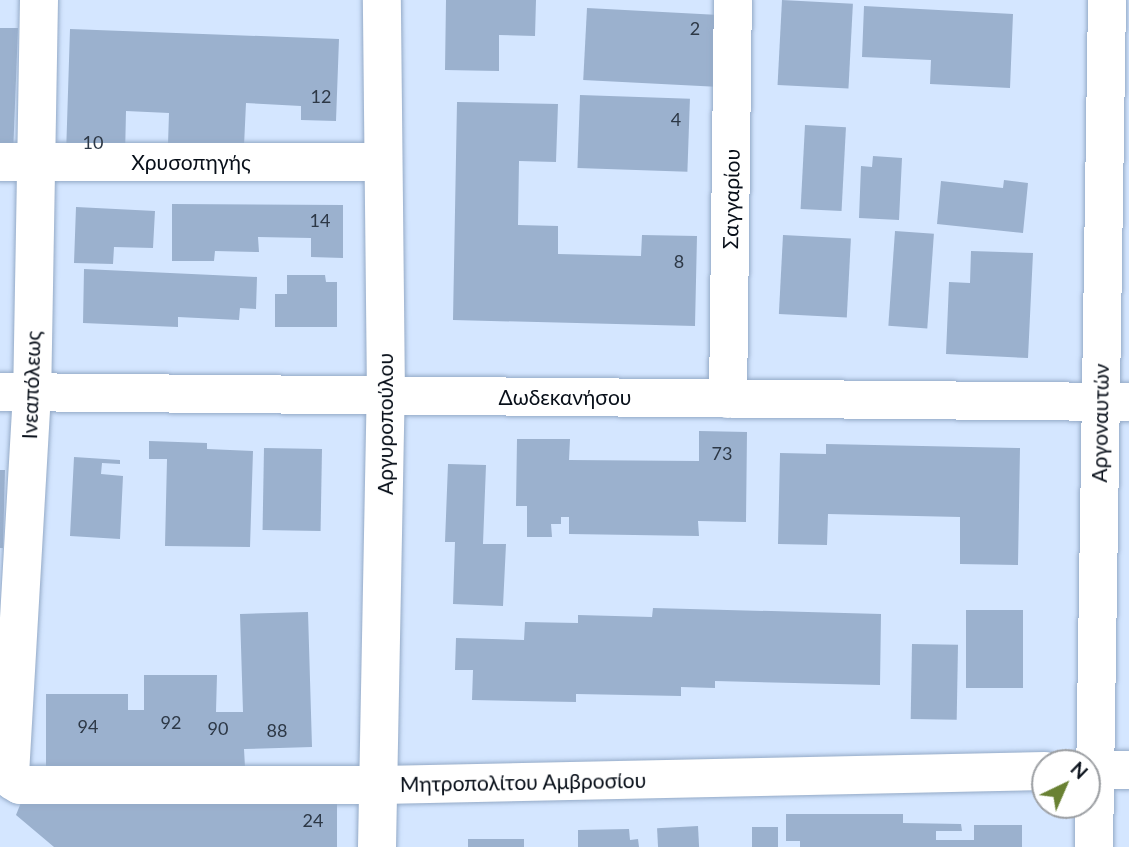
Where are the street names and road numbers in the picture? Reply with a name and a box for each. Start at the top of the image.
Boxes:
street label: Χρυσοπηγής [131,149,251,175]
street label: Σαγγαρίου [718,149,744,249]
street label: Ινεαπόλεως [17,330,45,440]
street label: Αργυροπούλου [372,353,398,495]
street label: Αργοναυτών [1086,363,1114,483]
street label: Δωδεκανήσου [499,384,631,410]
street label: Μητροπολίτου Αμβροσίου [399,767,647,797]

